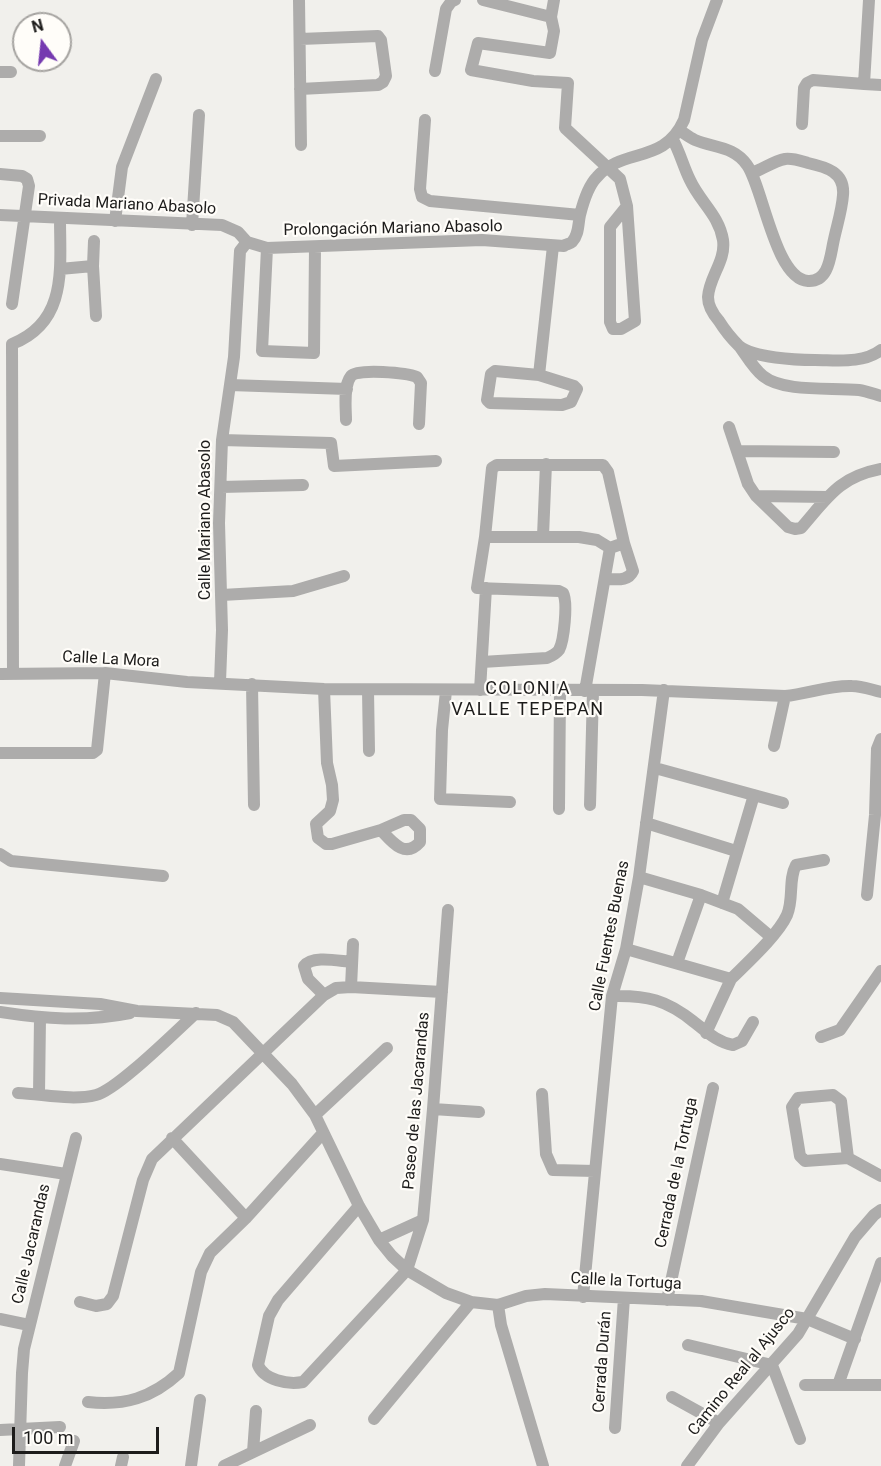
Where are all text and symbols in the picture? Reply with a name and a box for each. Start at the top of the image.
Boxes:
north arrow [12,12,72,72]
text: N [30,15,46,37]
street label: Privada Mariano Abasolo [37,191,217,219]
street label: Prolongación Mariano Abasolo [283,217,503,241]
street label: Calle Mariano Abasolo [196,440,216,600]
street label: Calle La Mora [62,648,160,672]
district label: COLONIA VALLE TEPEPAN [451,678,605,720]
street label: Calle Fuentes Buenas [586,859,634,1013]
street label: Paseo de las Jacarandas [400,1011,434,1191]
street label: Cerrada de la Tortuga [652,1096,702,1250]
street label: Calle Jacarandas [9,1182,55,1306]
street label: Calle la Tortuga [570,1269,682,1295]
street label: Camino Real al Ajusco [684,1304,800,1440]
street label: Cerrada Durán [590,1311,616,1413]
scale bar [15,1415,162,1453]
text: 100 m [23,1427,74,1448]

